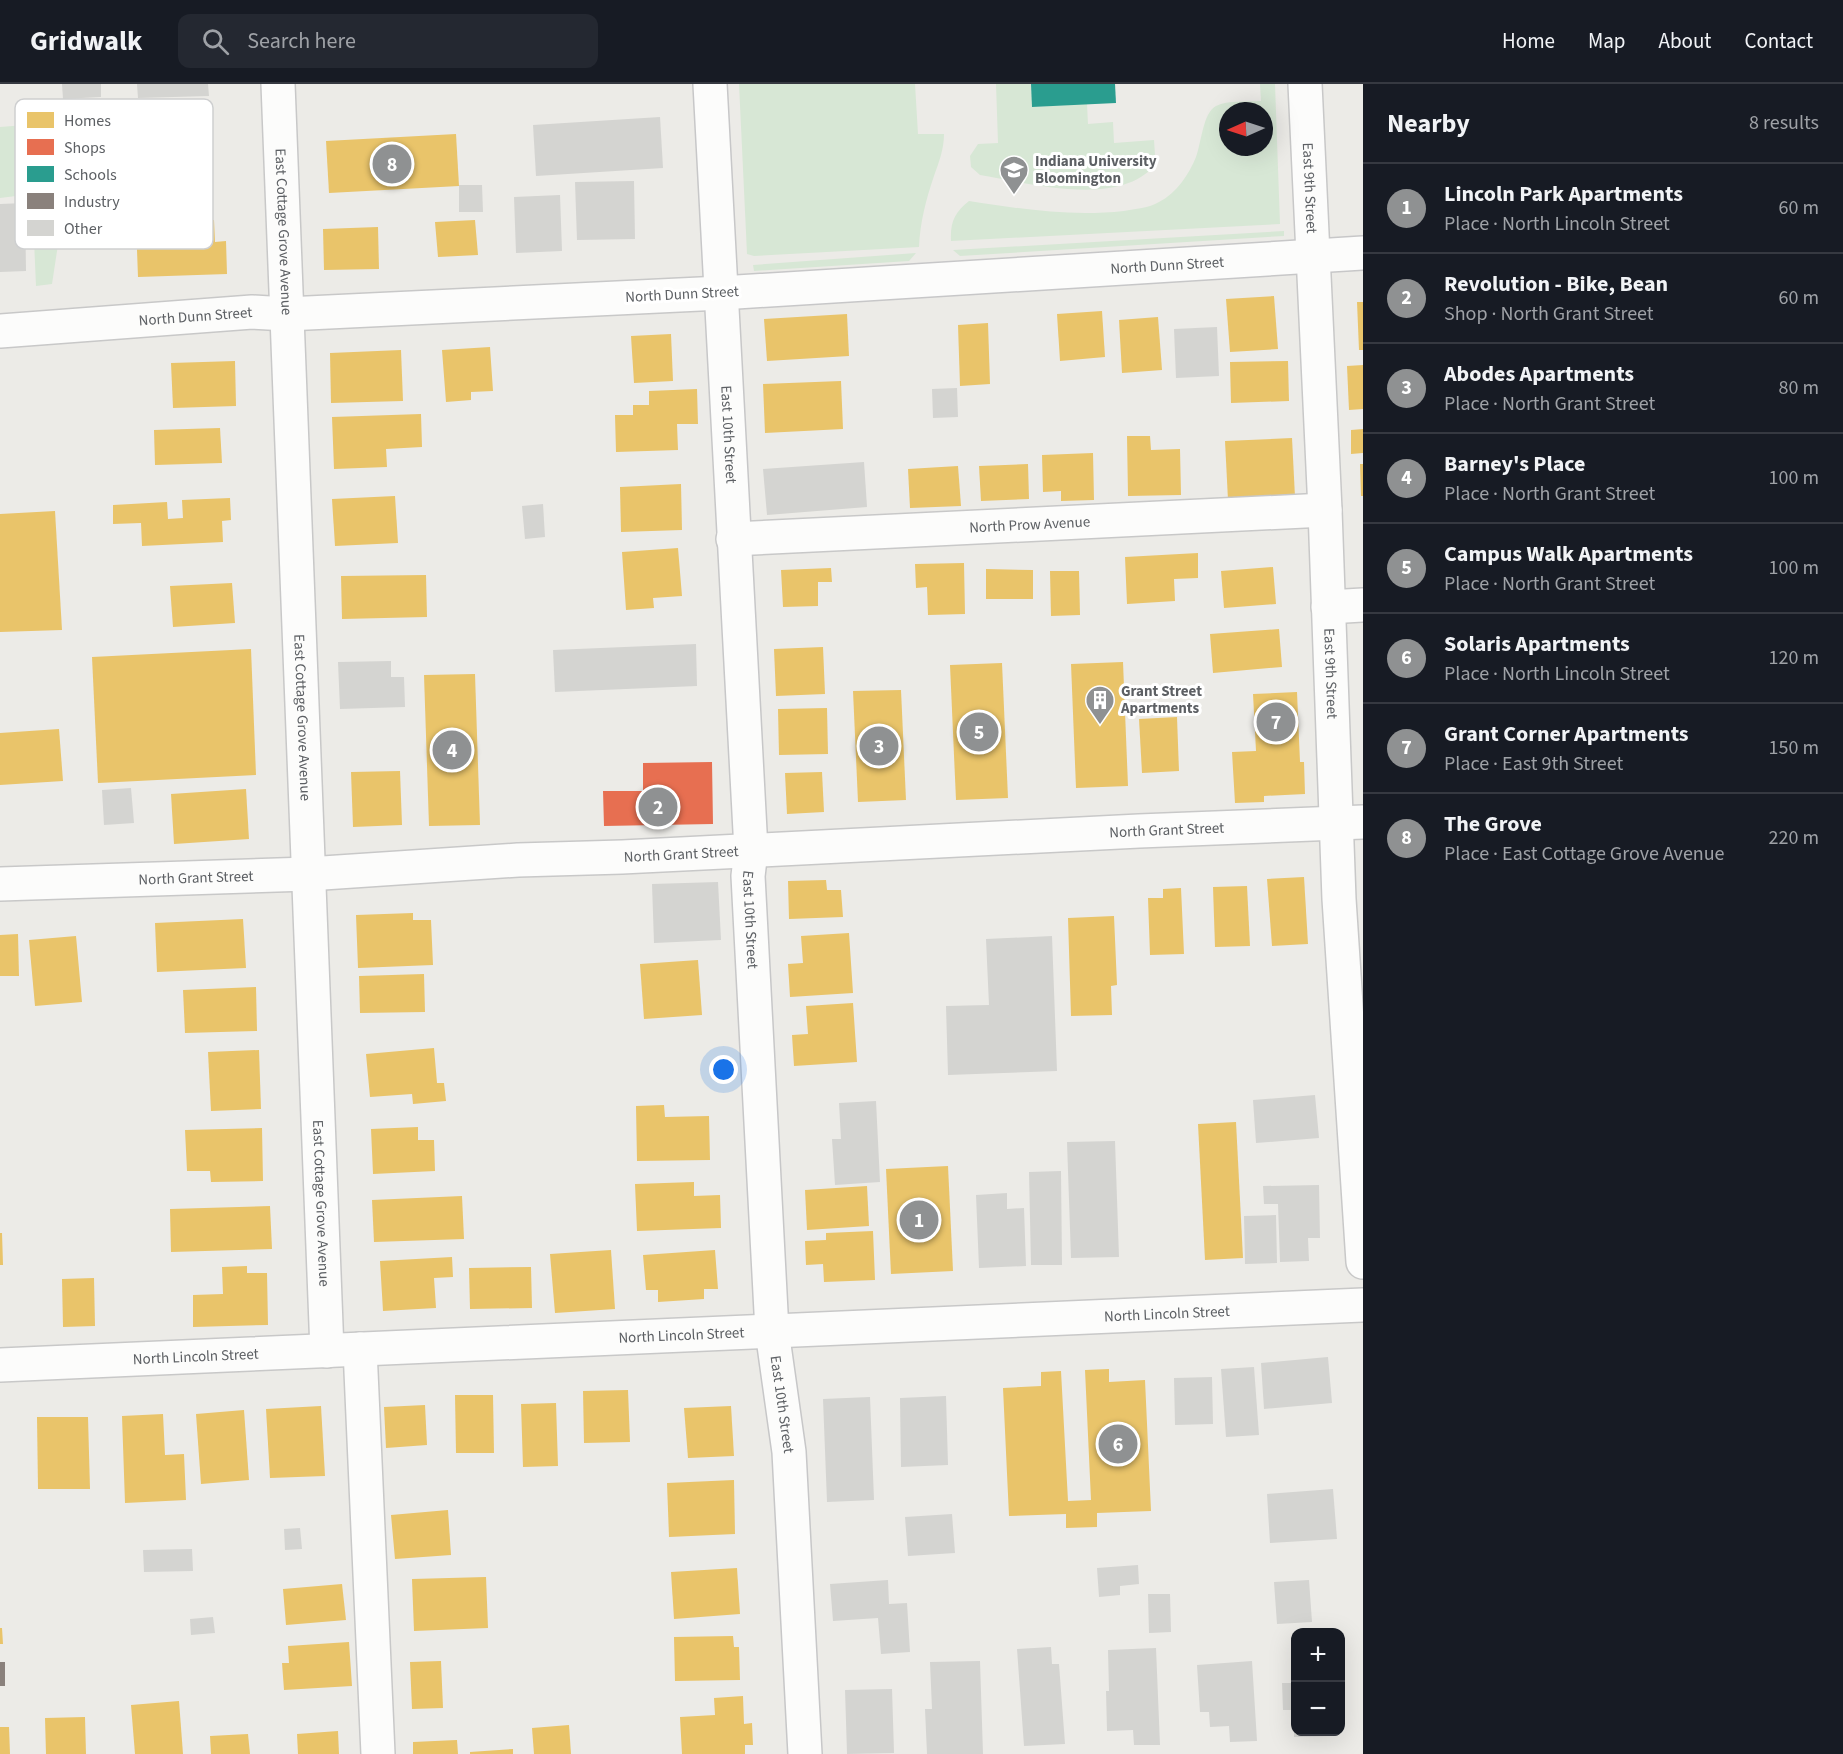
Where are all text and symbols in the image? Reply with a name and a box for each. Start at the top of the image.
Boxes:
search box [178,14,598,68]
text: Gridwalk [30,21,142,61]
icon: search [199,25,232,58]
text: Search here [247,25,356,57]
text: Home [1502,26,1555,56]
text: Map [1588,26,1626,56]
text: About [1659,26,1711,56]
text: Contact [1744,26,1813,56]
legend [15,99,213,249]
north arrow [1219,102,1273,156]
text: Nearby [1387,105,1470,142]
text: 8 results [1749,109,1819,137]
text: Homes [64,110,111,132]
text: Shops [64,137,106,159]
pin: 8 [372,142,412,187]
street label: East 9th Street [1297,142,1322,234]
street label: East Cottage Grove Avenue [269,148,297,316]
place label: Indiana University Bloomington [1035,151,1157,189]
school or university icon: Indiana University Bloomington [998,154,1030,196]
text: Schools [64,164,117,186]
text: Lincoln Park Apartments [1444,178,1683,210]
text: Industry [64,191,120,213]
text: 1 [1401,194,1412,222]
text: 60 m [1779,194,1819,222]
text: Place · North Lincoln Street [1444,210,1670,238]
text: Other [64,218,103,240]
street label: North Dunn Street [1110,252,1225,280]
text: Revolution - Bike, Bean [1444,268,1668,300]
street label: North Dunn Street [625,281,739,308]
text: 2 [1401,284,1412,312]
text: 60 m [1779,284,1819,312]
text: Shop · North Grant Street [1444,300,1654,328]
street label: North Dunn Street [138,302,253,332]
text: Abodes Apartments [1444,358,1634,390]
text: 3 [1401,374,1412,402]
text: 80 m [1779,374,1819,402]
street label: East 10th Street [715,385,741,484]
text: Place · North Grant Street [1444,390,1655,418]
text: Barney's Place [1444,448,1585,480]
text: 4 [1401,464,1412,492]
text: 100 m [1769,464,1819,492]
text: Place · North Grant Street [1444,480,1655,508]
street label: North Prow Avenue [969,512,1091,538]
text: Campus Walk Apartments [1444,538,1693,570]
text: 5 [1401,554,1412,582]
text: 100 m [1769,554,1819,582]
text: Place · North Grant Street [1444,570,1655,598]
street label: East 9th Street [1318,628,1343,719]
text: Solaris Apartments [1444,628,1630,660]
street label: East Cottage Grove Avenue [288,634,316,801]
text: 6 [1401,644,1412,672]
text: 120 m [1769,644,1819,672]
text: Place · North Lincoln Street [1444,660,1670,688]
place label: Grant Street Apartments [1120,681,1202,719]
building icon: Grant Street Apartments [1084,684,1116,726]
pin: 7 [1256,700,1296,744]
pin: 5 [960,710,998,754]
text: Grant Corner Apartments [1444,718,1689,750]
pin: 3 [860,724,898,768]
pin: 4 [432,728,472,772]
text: 7 [1401,734,1412,762]
text: 150 m [1769,734,1819,762]
text: Place · East 9th Street [1444,750,1623,778]
pin: 2 [638,784,678,830]
text: The Grove [1444,808,1542,840]
street label: North Grant Street [1109,818,1225,843]
text: 8 [1401,824,1412,852]
text: 220 m [1769,824,1819,852]
text: Place · East Cottage Grove Avenue [1444,840,1725,868]
street label: North Grant Street [623,841,739,868]
street label: North Grant Street [138,866,254,890]
street label: East 10th Street [737,869,763,969]
your location [709,1055,738,1084]
street label: East Cottage Grove Avenue [307,1119,335,1287]
pin: 1 [900,1198,938,1242]
street label: North Lincoln Street [1104,1301,1230,1327]
street label: North Lincoln Street [618,1322,745,1349]
street label: North Lincoln Street [132,1344,259,1370]
street label: East 10th Street [765,1354,799,1455]
pin: 6 [1098,1422,1138,1466]
map controls [1291,1628,1345,1736]
button: + [1291,1628,1345,1682]
button: − [1291,1682,1345,1736]

